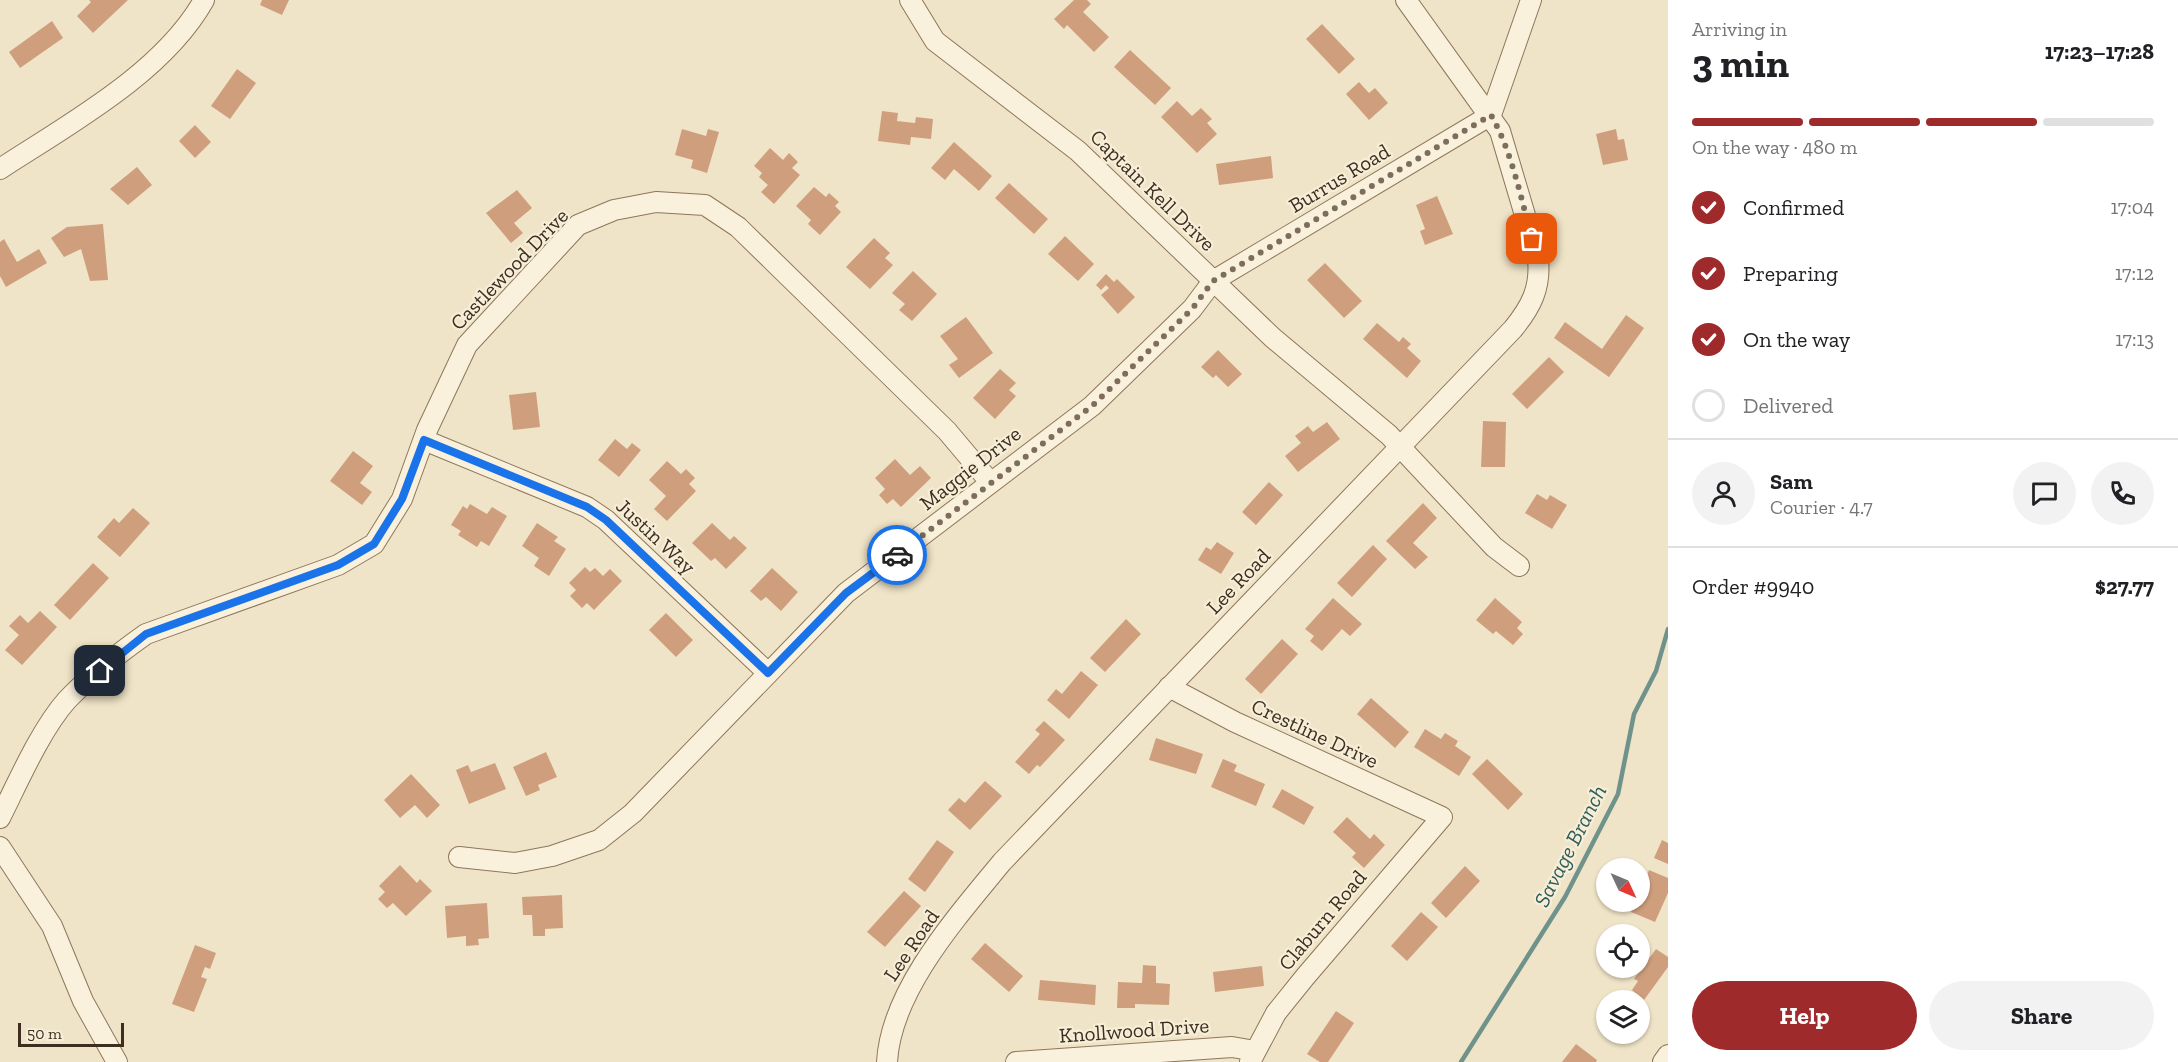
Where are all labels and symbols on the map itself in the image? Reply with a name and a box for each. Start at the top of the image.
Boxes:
street label: Captain Kell Drive [1085,124,1221,256]
street label: Burrus Road [1284,138,1394,218]
street label: Castlewood Drive [445,203,573,335]
pin [1506,213,1557,264]
street label: Maggie Drive [914,421,1026,515]
street label: Justin Way [611,493,701,579]
courier [867,525,927,585]
street label: Lee Road [1201,543,1275,619]
pin [74,645,125,696]
street label: Crestline Drive [1248,693,1382,773]
water label: Savage Branch [1528,780,1612,912]
north arrow [1596,858,1650,912]
street label: Claburn Road [1273,864,1371,975]
street label: Lee Road [878,904,944,986]
street label: Knollwood Drive [1058,1012,1210,1048]
scale bar [18,1020,124,1048]

